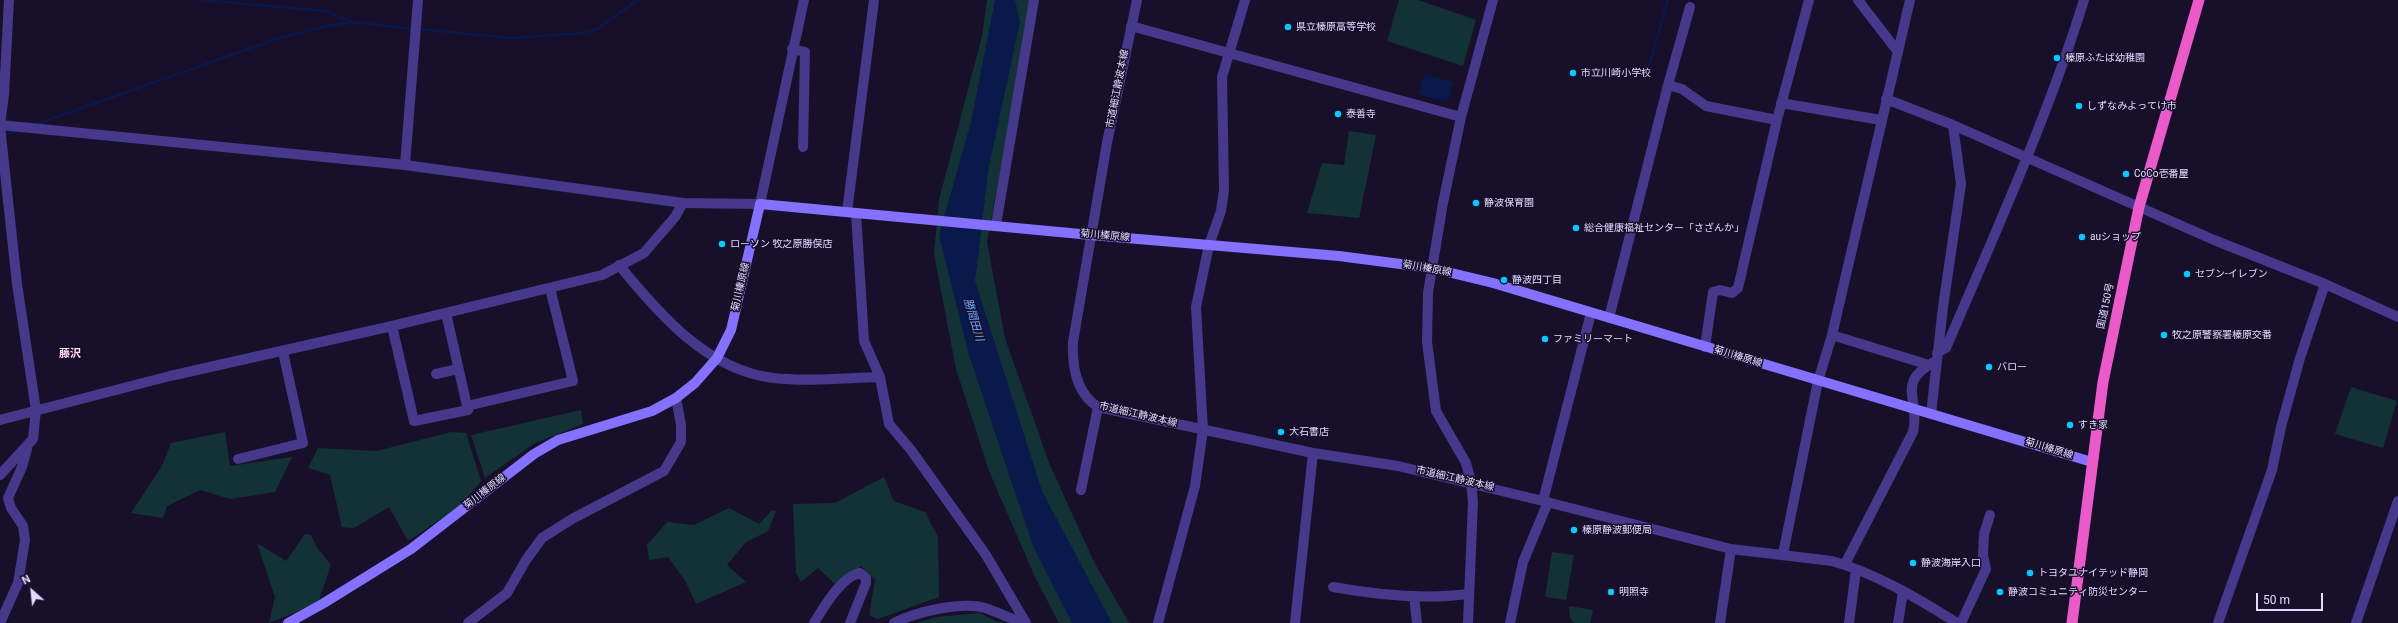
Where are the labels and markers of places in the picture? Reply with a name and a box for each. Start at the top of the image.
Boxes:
place label: 県立榛原高等学校 [1296,21,1376,33]
marker: 県立榛原高等学校 [1283,22,1293,32]
place label: 榛原ふたば幼稚園 [2065,52,2145,64]
marker: 榛原ふたば幼稚園 [2052,53,2062,63]
place label: 市立川崎小学校 [1581,67,1651,79]
marker: 市立川崎小学校 [1568,68,1578,78]
place label: しずなみよってけ市 [2087,100,2177,112]
marker: しずなみよってけ市 [2074,101,2084,111]
place label: 泰善寺 [1346,108,1376,120]
marker: 泰善寺 [1333,109,1343,119]
place label: CoCo壱番屋 [2134,168,2188,180]
marker: CoCo壱番屋 [2121,169,2131,179]
place label: 静波保育園 [1484,197,1534,209]
marker: 静波保育園 [1471,198,1481,208]
place label: 総合健康福祉センター「さざんか」 [1584,222,1744,234]
marker: 総合健康福祉センター「さざんか」 [1571,223,1581,233]
place label: auショップ [2090,231,2141,243]
marker: auショップ [2077,232,2087,242]
place label: ローソン 牧之原勝俣店 [730,238,832,250]
marker: ローソン 牧之原勝俣店 [717,239,727,249]
place label: セブン-イレブン [2195,268,2268,280]
marker: セブン-イレブン [2182,269,2192,279]
place label: 静波四丁目 [1512,274,1562,286]
marker: 静波四丁目 [1499,275,1509,285]
place label: 牧之原警察署榛原交番 [2172,329,2272,341]
marker: 牧之原警察署榛原交番 [2159,330,2169,340]
place label: ファミリーマート [1553,333,1633,345]
marker: ファミリーマート [1540,334,1550,344]
place label: バロー [1997,361,2027,373]
marker: バロー [1984,362,1994,372]
place label: すき家 [2078,419,2108,431]
marker: すき家 [2065,420,2075,430]
place label: 大石書店 [1289,426,1329,438]
marker: 大石書店 [1276,427,1286,437]
place label: 榛原静波郵便局 [1582,524,1652,536]
marker: 榛原静波郵便局 [1569,525,1579,535]
place label: 静波海岸入口 [1921,557,1981,569]
marker: 静波海岸入口 [1908,558,1918,568]
place label: トヨタユナイテッド静岡 [2038,567,2148,579]
marker: トヨタユナイテッド静岡 [2025,568,2035,578]
place label: 明照寺 [1619,586,1649,598]
place label: 静波コミュニティ防災センター [2008,586,2148,598]
marker: 明照寺 [1606,587,1616,597]
marker: 静波コミュニティ防災センター [1995,587,2005,597]

